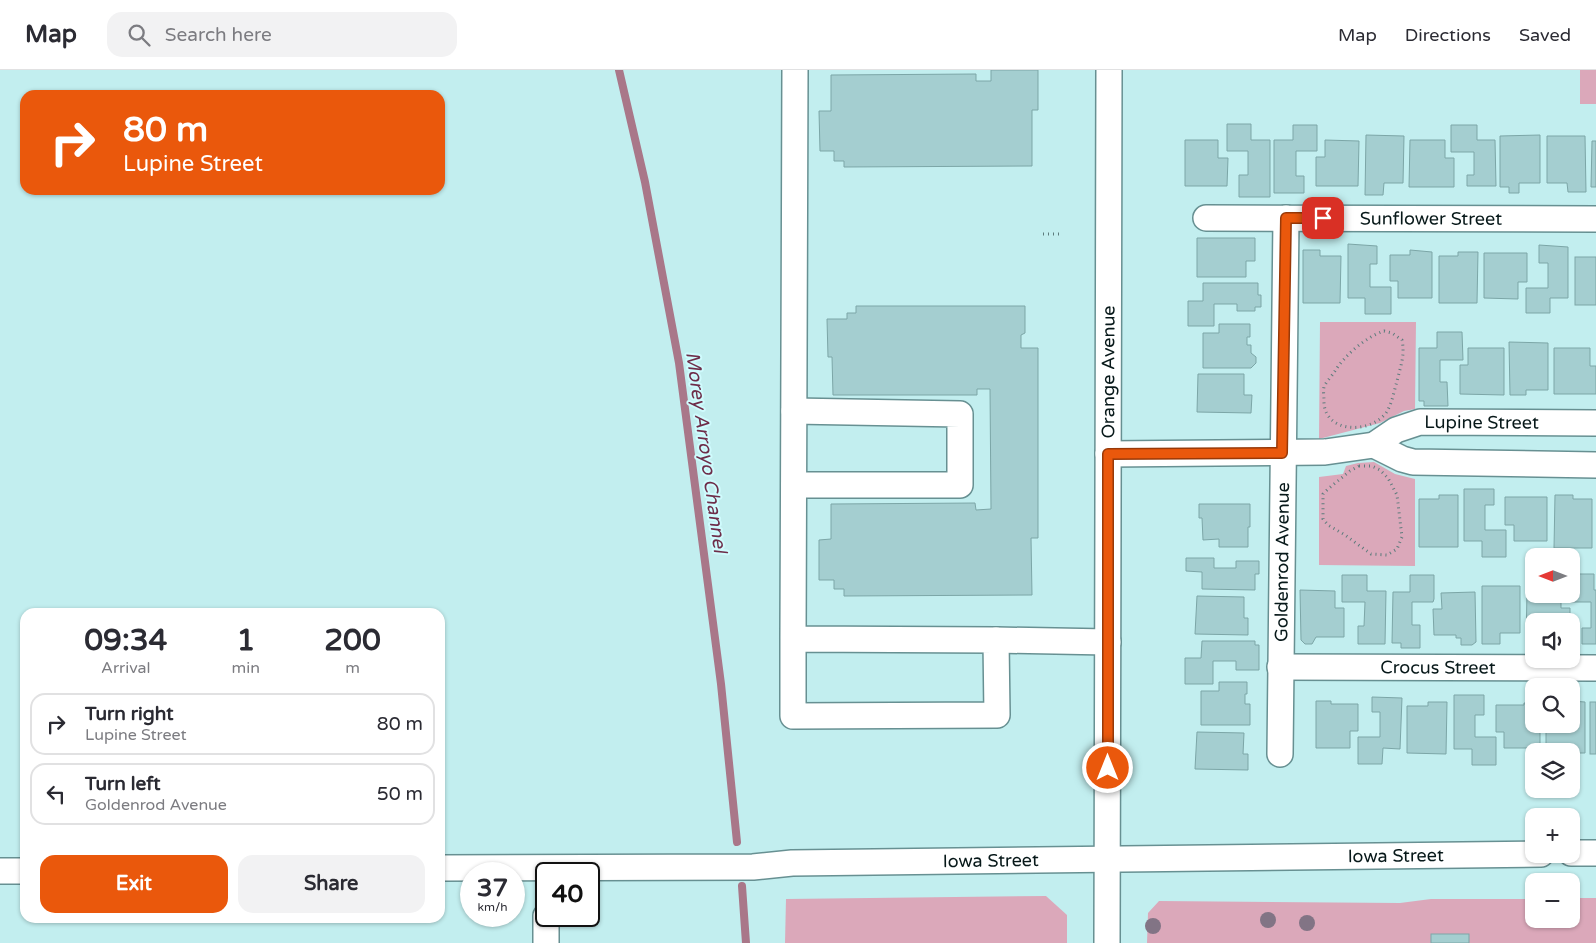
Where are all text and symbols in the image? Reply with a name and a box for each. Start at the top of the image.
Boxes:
search box [107,12,457,57]
text: Map [25,20,77,49]
icon: search [125,21,153,49]
text: Search here [165,24,272,46]
text: Map [1338,24,1377,46]
text: Directions [1405,24,1491,46]
text: Saved [1519,24,1571,46]
text: 80 m [123,109,208,151]
icon: right [40,110,105,175]
text: Lupine Street [123,151,263,177]
pin [1302,197,1344,239]
icon: arrive [1309,204,1337,232]
street label: Sunflower Street [1360,207,1502,230]
street label: Orange Avenue [1097,305,1119,439]
water label: Morey Arroyo Channel [681,350,731,556]
street label: Lupine Street [1424,411,1539,434]
street label: Goldenrod Avenue [1270,482,1294,642]
north arrow [1525,548,1580,602]
map controls [1525,548,1580,928]
button: sound [1525,613,1580,668]
text: 09:34 [84,622,167,659]
text: 1 [236,622,255,659]
text: 200 [324,622,381,659]
street label: Crocus Street [1380,656,1496,679]
text: Arrival [101,658,151,678]
text: min [232,658,260,678]
text: m [345,658,360,678]
button: search [1525,678,1580,733]
text: Turn right [85,703,173,725]
icon: right [42,710,70,738]
text: 80 m [377,713,423,735]
text: Lupine Street [85,725,187,745]
position arrow [1081,741,1133,793]
button: layers [1525,743,1580,798]
text: Turn left [85,773,161,795]
icon: left [42,780,70,808]
text: 50 m [377,783,423,805]
text: Goldenrod Avenue [85,795,227,815]
button: + [1525,808,1580,863]
street label: Iowa Street [1348,844,1444,867]
street label: Iowa Street [943,849,1039,872]
button: Exit [40,855,228,913]
button: Share [238,855,425,913]
speed limit sign: 40 [535,862,600,927]
text: 37 [477,873,508,903]
button: − [1525,873,1580,928]
text: km/h [477,900,508,914]

